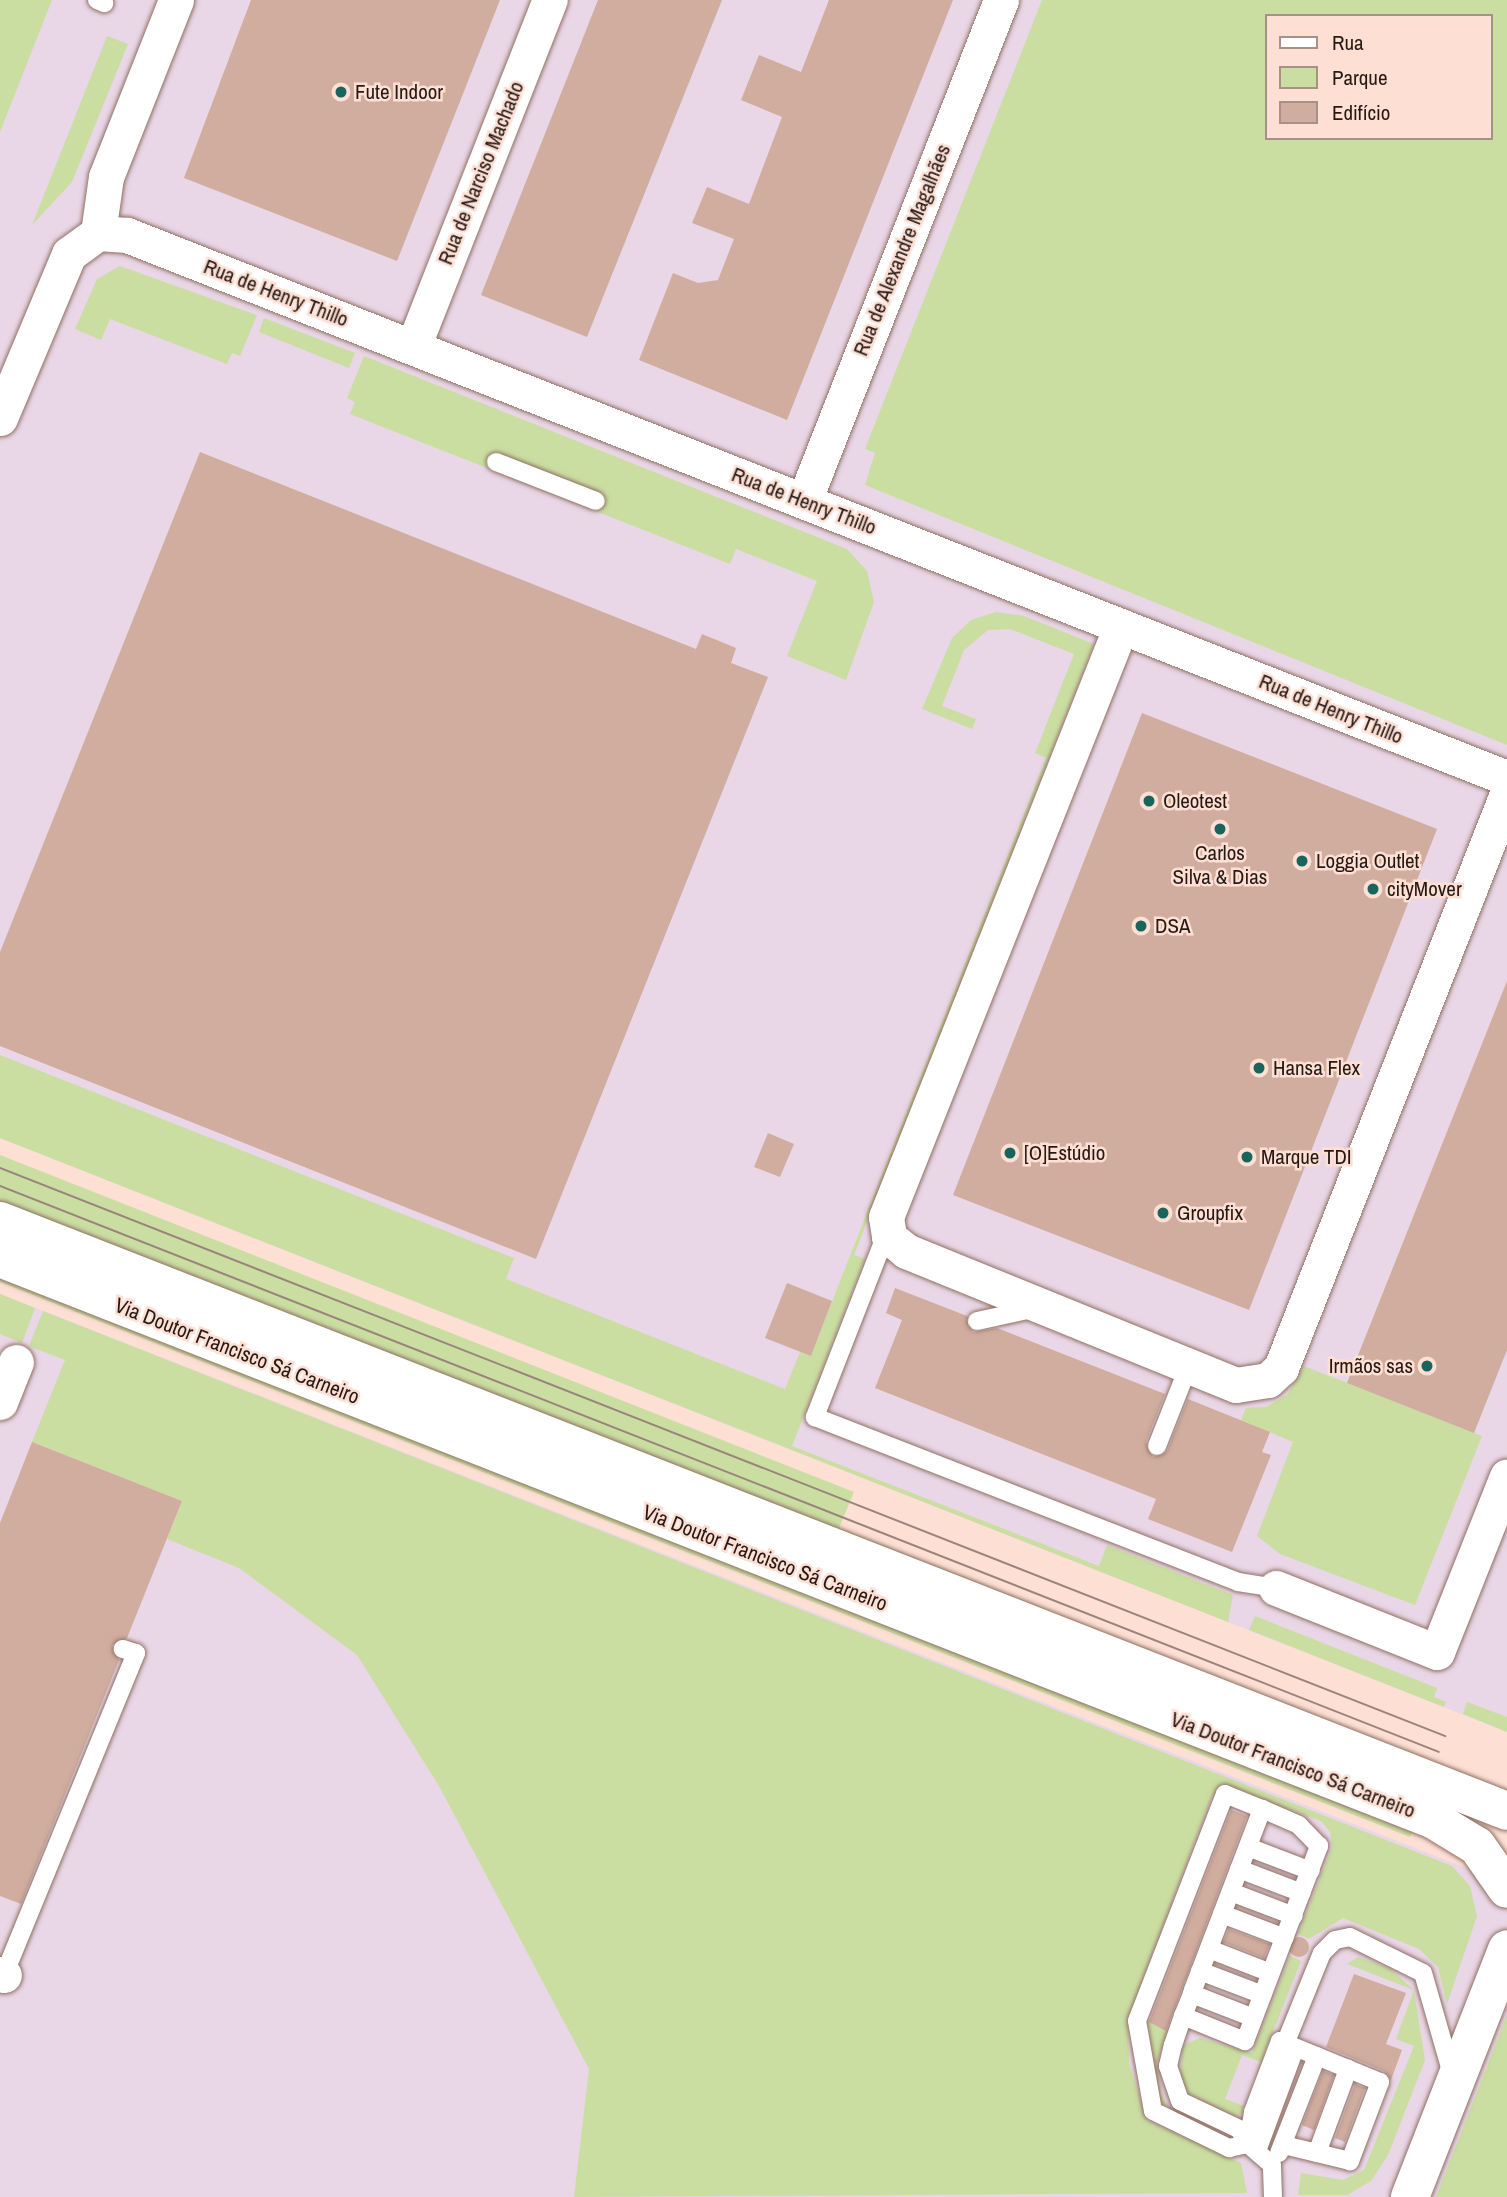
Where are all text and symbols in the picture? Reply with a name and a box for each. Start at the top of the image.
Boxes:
legend [1266,14,1493,140]
text: Rua [1332,28,1364,57]
text: Parque [1332,63,1388,92]
street label: Rua de Narciso Machado [433,78,529,268]
place label: Fute Indoor [355,79,443,105]
marker: Fute Indoor [333,84,349,100]
text: Edifício [1332,98,1390,127]
street label: Rua de Alexandre Magalhães [848,140,956,360]
street label: Rua de Henry Thillo [200,254,352,332]
street label: Rua de Henry Thillo [728,462,880,540]
street label: Rua de Henry Thillo [1255,669,1407,749]
place label: Oleotest [1163,788,1227,814]
marker: Oleotest [1141,793,1157,809]
marker: Carlos Silva & Dias [1212,821,1228,837]
place label: Carlos Silva & Dias [1173,840,1267,890]
place label: Loggia Outlet [1316,848,1419,874]
marker: Loggia Outlet [1294,853,1310,869]
place label: cityMover [1387,876,1462,902]
marker: cityMover [1365,881,1381,897]
place label: DSA [1155,913,1190,939]
marker: DSA [1133,918,1149,934]
place label: Hansa Flex [1273,1055,1360,1081]
marker: Hansa Flex [1251,1060,1267,1076]
place label: [O]Estúdio [1024,1140,1105,1166]
place label: Marque TDI [1261,1144,1352,1170]
marker: [O]Estúdio [1002,1145,1018,1161]
marker: Marque TDI [1239,1149,1255,1165]
place label: Groupfix [1177,1200,1243,1226]
marker: Groupfix [1155,1205,1171,1221]
street label: Via Doutor Francisco Sá Carneiro [111,1293,363,1409]
place label: Irmãos sas [1329,1353,1413,1379]
marker: Irmãos sas [1419,1358,1435,1374]
street label: Via Doutor Francisco Sá Carneiro [639,1500,891,1616]
street label: Via Doutor Francisco Sá Carneiro [1167,1707,1419,1823]

